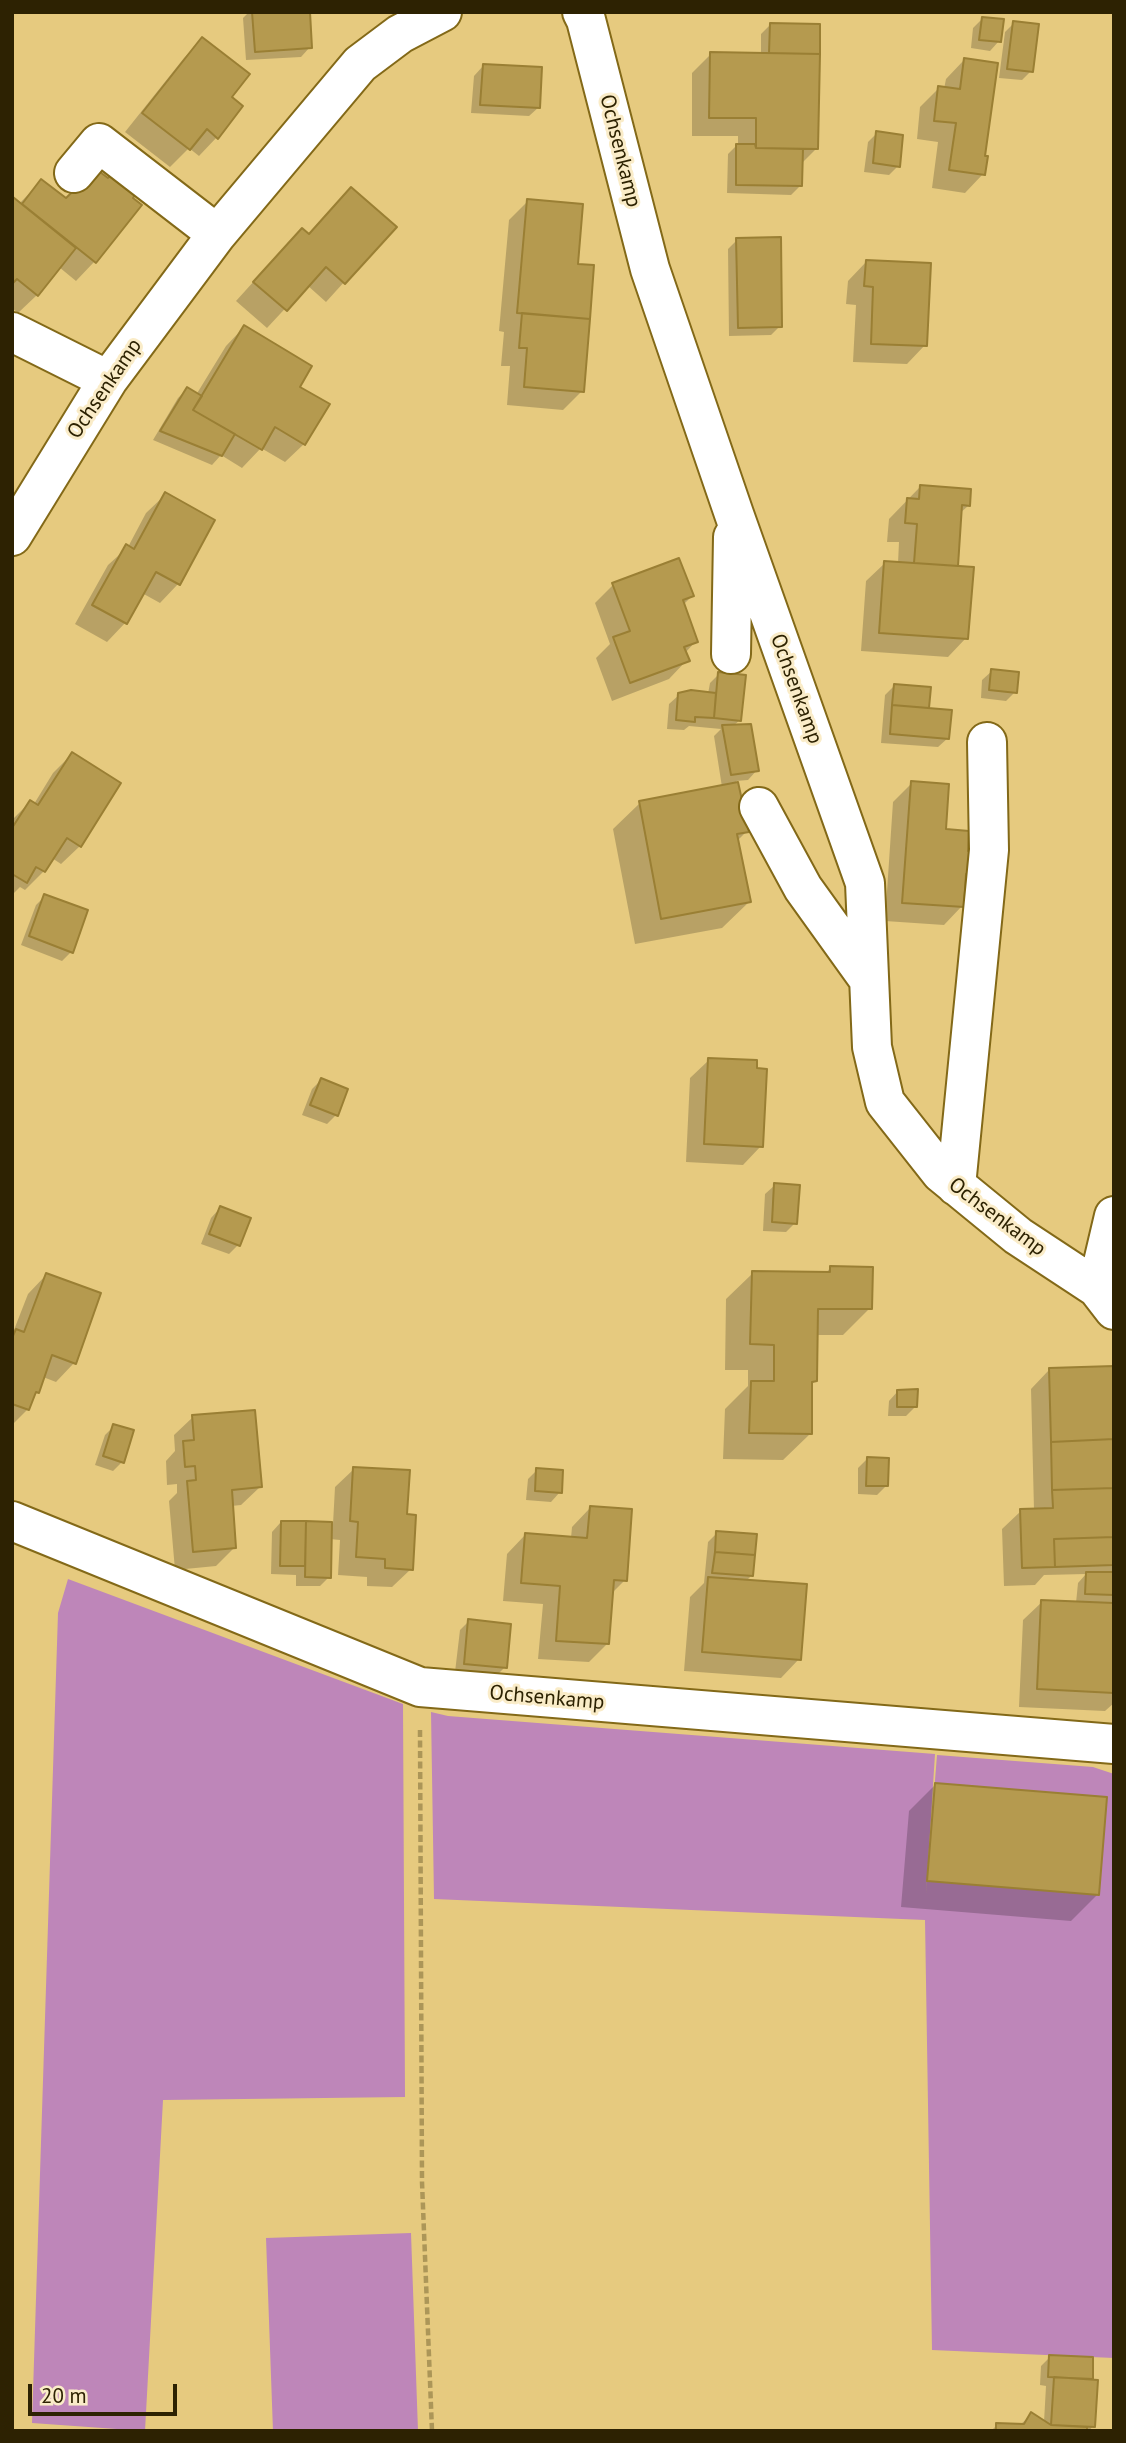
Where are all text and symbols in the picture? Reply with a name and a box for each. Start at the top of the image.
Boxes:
street label: Ochsenkamp [594,92,646,210]
street label: Ochsenkamp [62,334,148,444]
street label: Ochsenkamp [764,631,828,747]
street label: Ochsenkamp [943,1172,1051,1262]
street label: Ochsenkamp [489,1680,605,1716]
scale bar [32,2370,180,2414]
text: 20 m [41,2382,87,2409]

